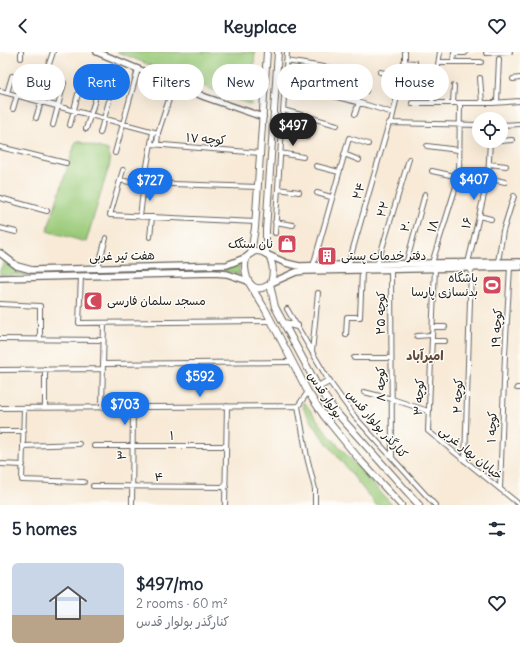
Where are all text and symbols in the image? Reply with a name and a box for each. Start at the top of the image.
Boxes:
icon: back [12,15,34,37]
text: Keyplace [223,15,297,38]
icon: heart [486,15,508,37]
chip: Buy [12,64,65,100]
chip: Rent [73,64,130,100]
chip: Filters [138,64,204,100]
chip: New [212,64,269,100]
chip: Apartment [277,64,373,100]
chip: House [381,64,449,100]
map controls [472,112,508,148]
button: locate [472,112,508,148]
pin: $497 [269,113,317,147]
text: $497 [279,117,307,134]
street label: کوچه ۱۷ [185,130,227,147]
pin: $407 [450,167,498,201]
pin: $727 [126,168,174,202]
text: $407 [459,171,489,188]
text: $727 [136,172,164,189]
street label: ۲۴ [349,180,368,201]
street label: ۲۲ [373,199,392,219]
street label: ۱۶ [458,216,475,230]
street label: ۲۰ [397,218,414,234]
street label: ۱۸ [423,218,442,234]
shop icon: نان سنگک [276,233,298,255]
place label: نان سنگک [228,236,273,251]
building icon: دفتر خدمات پستی [316,245,338,267]
street label: هفت تیر غربی [89,247,155,265]
place label: دفتر خدمات پستی [341,248,426,264]
place label: باشگاه بدنسازی پارسا [411,270,478,300]
sports icon: باشگاه بدنسازی پارسا [481,274,503,296]
mosque icon: مسجد سلمان فارسی [82,290,104,312]
street label: کوچه ۲۵ [373,291,388,335]
place label: مسجد سلمان فارسی [107,293,206,309]
street label: کوچه ۱۹ [488,308,505,348]
district label: امیرآباد [406,347,444,364]
pin: $592 [176,364,224,398]
street label: کوچه ۸ [373,366,388,402]
text: $592 [185,368,215,385]
street label: بولوار قدس [304,369,346,421]
street label: کوچه ۳ [410,378,427,416]
street label: کوچه ۲ [449,378,466,414]
street label: کنارگذر بولوار قدس [343,386,411,462]
pin: $703 [101,392,149,426]
text: $703 [110,396,140,413]
street label: کوچه ۱ [483,411,500,443]
street label: خیابان بهار غربی [436,422,506,484]
street label: ۱ [170,428,174,443]
street label: ۳ [114,450,129,460]
street label: ۴ [154,469,164,484]
text: 5 homes [12,518,77,540]
icon: filters [486,518,508,540]
text: $497/mo [136,573,203,595]
icon: home [44,579,92,627]
icon: heart [486,592,508,614]
text: 2 rooms · 60 m² [136,595,228,612]
text: کنارگذر بولوار قدس [136,613,229,630]

